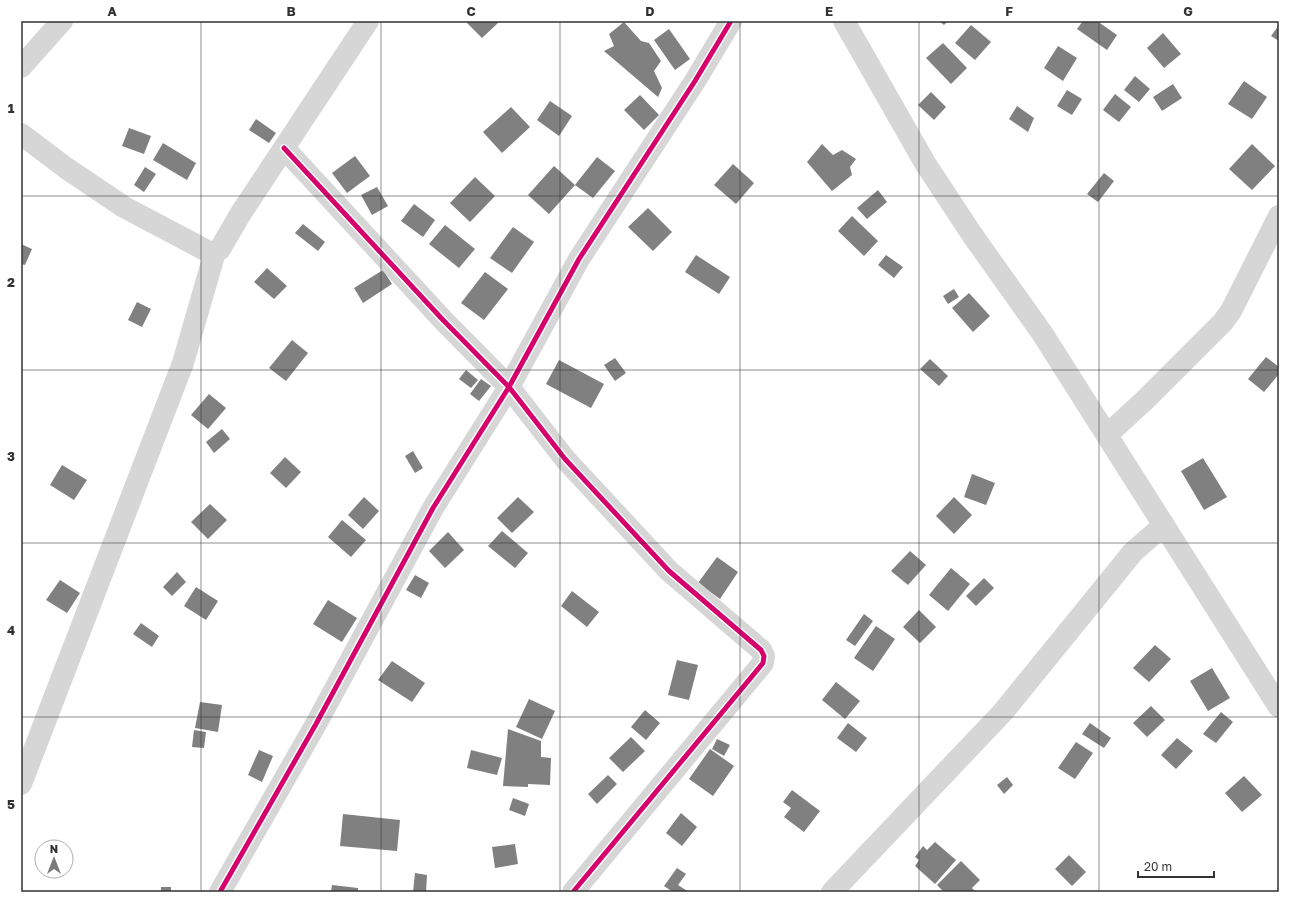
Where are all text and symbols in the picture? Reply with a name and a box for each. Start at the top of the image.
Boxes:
text: A [107,3,117,19]
text: B [286,3,296,19]
text: C [466,3,476,19]
text: D [645,3,655,19]
text: E [825,3,833,19]
text: F [1005,3,1013,19]
text: G [1183,3,1193,19]
text: 1 [8,100,15,116]
text: 2 [7,274,15,290]
text: 3 [7,448,15,464]
text: 4 [7,622,15,638]
text: 5 [7,796,15,812]
north arrow [34,839,74,879]
text: N [50,842,58,855]
scale bar [1138,853,1214,879]
text: 20 m [1144,859,1172,874]

